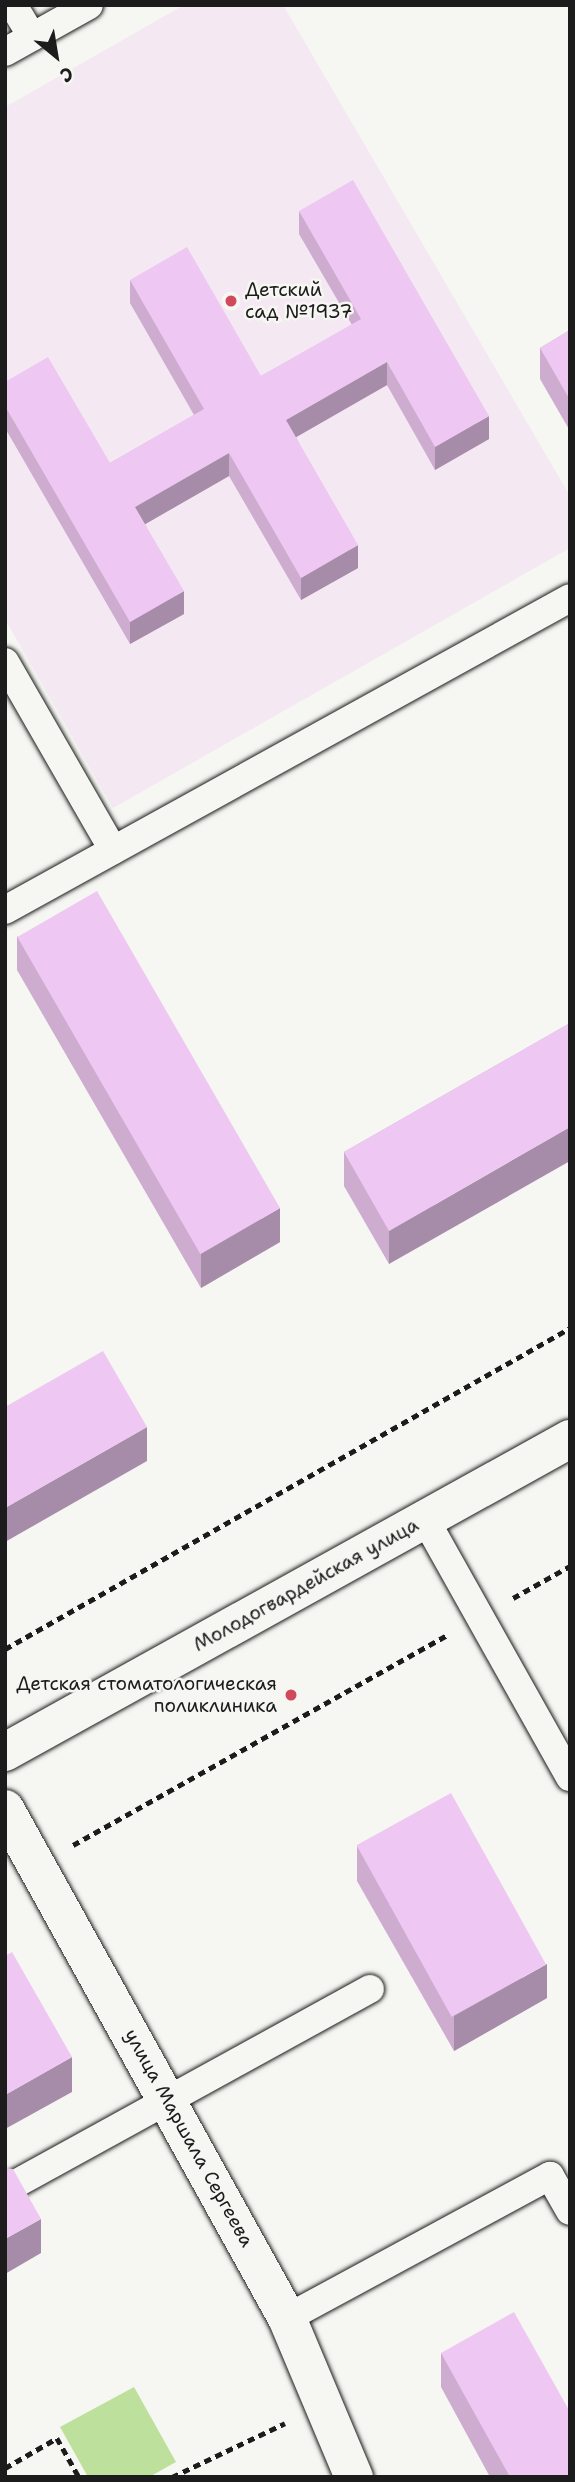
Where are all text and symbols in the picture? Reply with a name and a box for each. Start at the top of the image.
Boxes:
north arrow [21,21,91,91]
text: С [55,61,78,88]
place label: Детский сад №1937 [245,279,353,323]
marker: Детский сад №1937 [223,293,239,309]
street label: Молодогвардейская улица [189,1514,423,1656]
place label: Детская стоматологическая поликлиника [16,1673,277,1717]
marker: Детская стоматологическая поликлиника [283,1687,299,1703]
street label: улица Маршала Сергеева [120,2025,258,2251]

